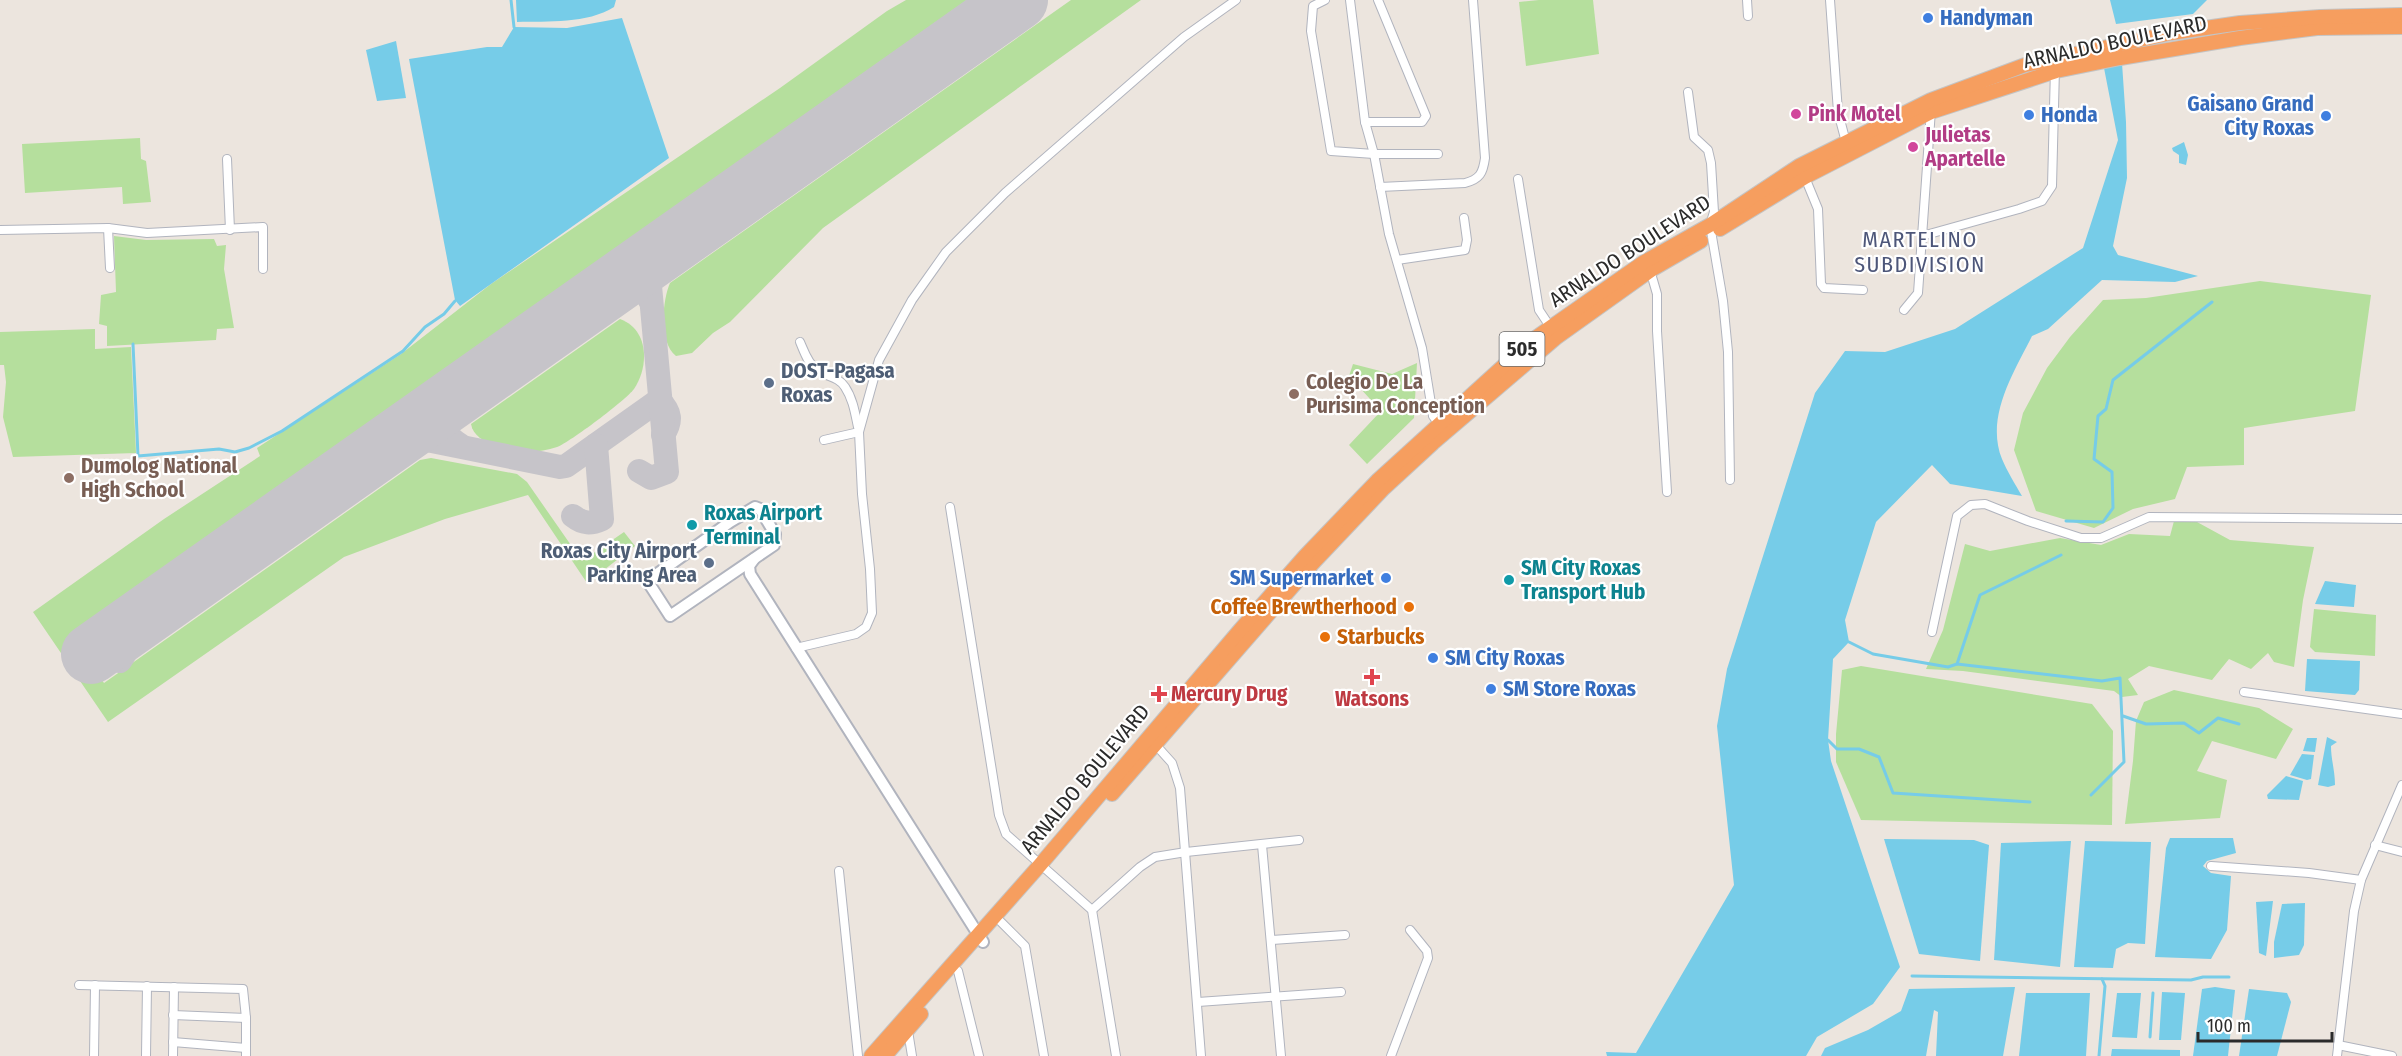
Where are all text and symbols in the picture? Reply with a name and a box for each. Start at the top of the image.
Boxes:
place label: Handyman [1940,5,2033,31]
street label: ARNALDO BOULEVARD [2021,10,2209,74]
marker: Handyman [1921,11,1935,25]
place label: Gaisano Grand City Roxas [2187,91,2314,141]
place label: Pink Motel [1808,101,1901,127]
place label: Honda [2041,102,2098,128]
marker: Pink Motel [1789,107,1803,121]
marker: Honda [2022,108,2036,122]
marker: Gaisano Grand City Roxas [2319,109,2333,123]
place label: Julietas Apartelle [1924,122,2006,172]
marker: Julietas Apartelle [1906,140,1920,154]
street label: ARNALDO BOULEVARD [1544,189,1716,313]
district label: MARTELINO SUBDIVISION [1854,226,1986,278]
road number: 505 [1500,332,1544,366]
place label: DOST-Pagasa Roxas [781,358,895,408]
place label: Colegio De La Purisima Conception [1306,369,1485,419]
marker: DOST-Pagasa Roxas [762,376,776,390]
marker: Colegio De La Purisima Conception [1287,387,1301,401]
place label: Dumolog National High School [81,453,238,503]
marker: Dumolog National High School [62,471,76,485]
place label: Roxas Airport Terminal [704,500,823,550]
marker: Roxas Airport Terminal [685,518,699,532]
place label: Roxas City Airport Parking Area [541,538,698,588]
place label: SM City Roxas Transport Hub [1521,555,1645,605]
marker: Roxas City Airport Parking Area [702,556,716,570]
place label: SM Supermarket [1230,565,1375,591]
marker: SM Supermarket [1379,571,1393,585]
marker: SM City Roxas Transport Hub [1502,573,1516,587]
place label: Coffee Brewtherhood [1210,594,1397,620]
marker: Coffee Brewtherhood [1402,600,1416,614]
place label: Starbucks [1337,624,1424,650]
marker: Starbucks [1318,630,1332,644]
place label: SM City Roxas [1445,645,1565,671]
marker: SM City Roxas [1426,651,1440,665]
marker: Watsons [1365,670,1379,684]
place label: SM Store Roxas [1503,676,1636,702]
place label: Mercury Drug [1171,681,1288,707]
marker: SM Store Roxas [1484,682,1498,696]
place label: Watsons [1335,686,1409,712]
marker: Mercury Drug [1152,687,1166,701]
street label: ARNALDO BOULEVARD [1015,699,1155,859]
scale bar [2198,1005,2332,1043]
text: 100 m [2207,1015,2251,1037]

